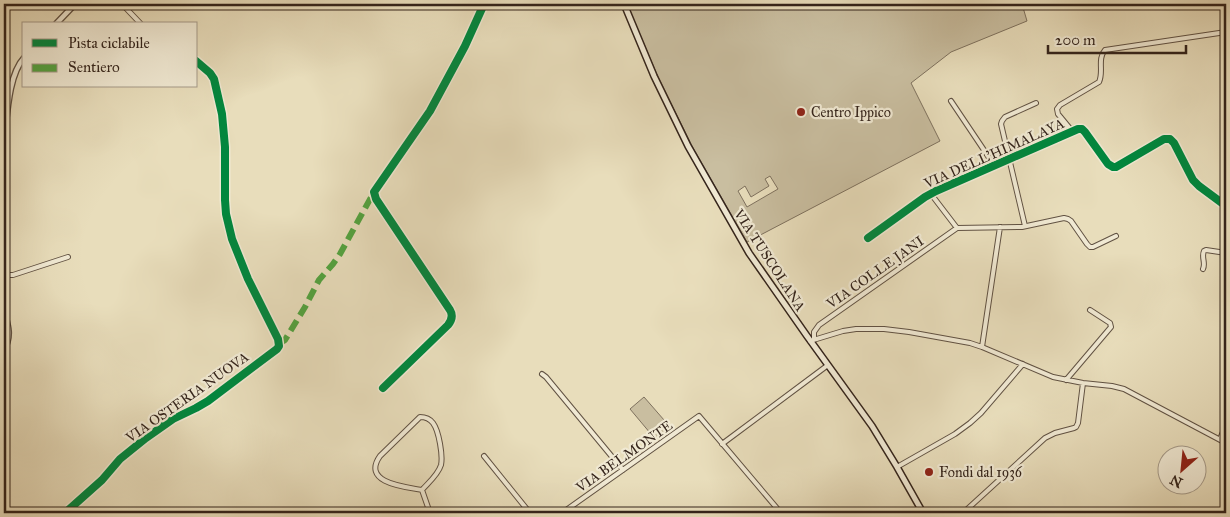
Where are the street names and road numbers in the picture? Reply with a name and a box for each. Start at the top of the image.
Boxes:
street label: VIA DELL'HIMALAYA [920,115,1068,193]
street label: VIA TUSCOLANA [730,205,809,315]
street label: VIA COLLE JANI [823,233,928,314]
street label: VIA OSTERIA NUOVA [122,348,253,447]
street label: VIA BELMONTE [572,417,676,497]

